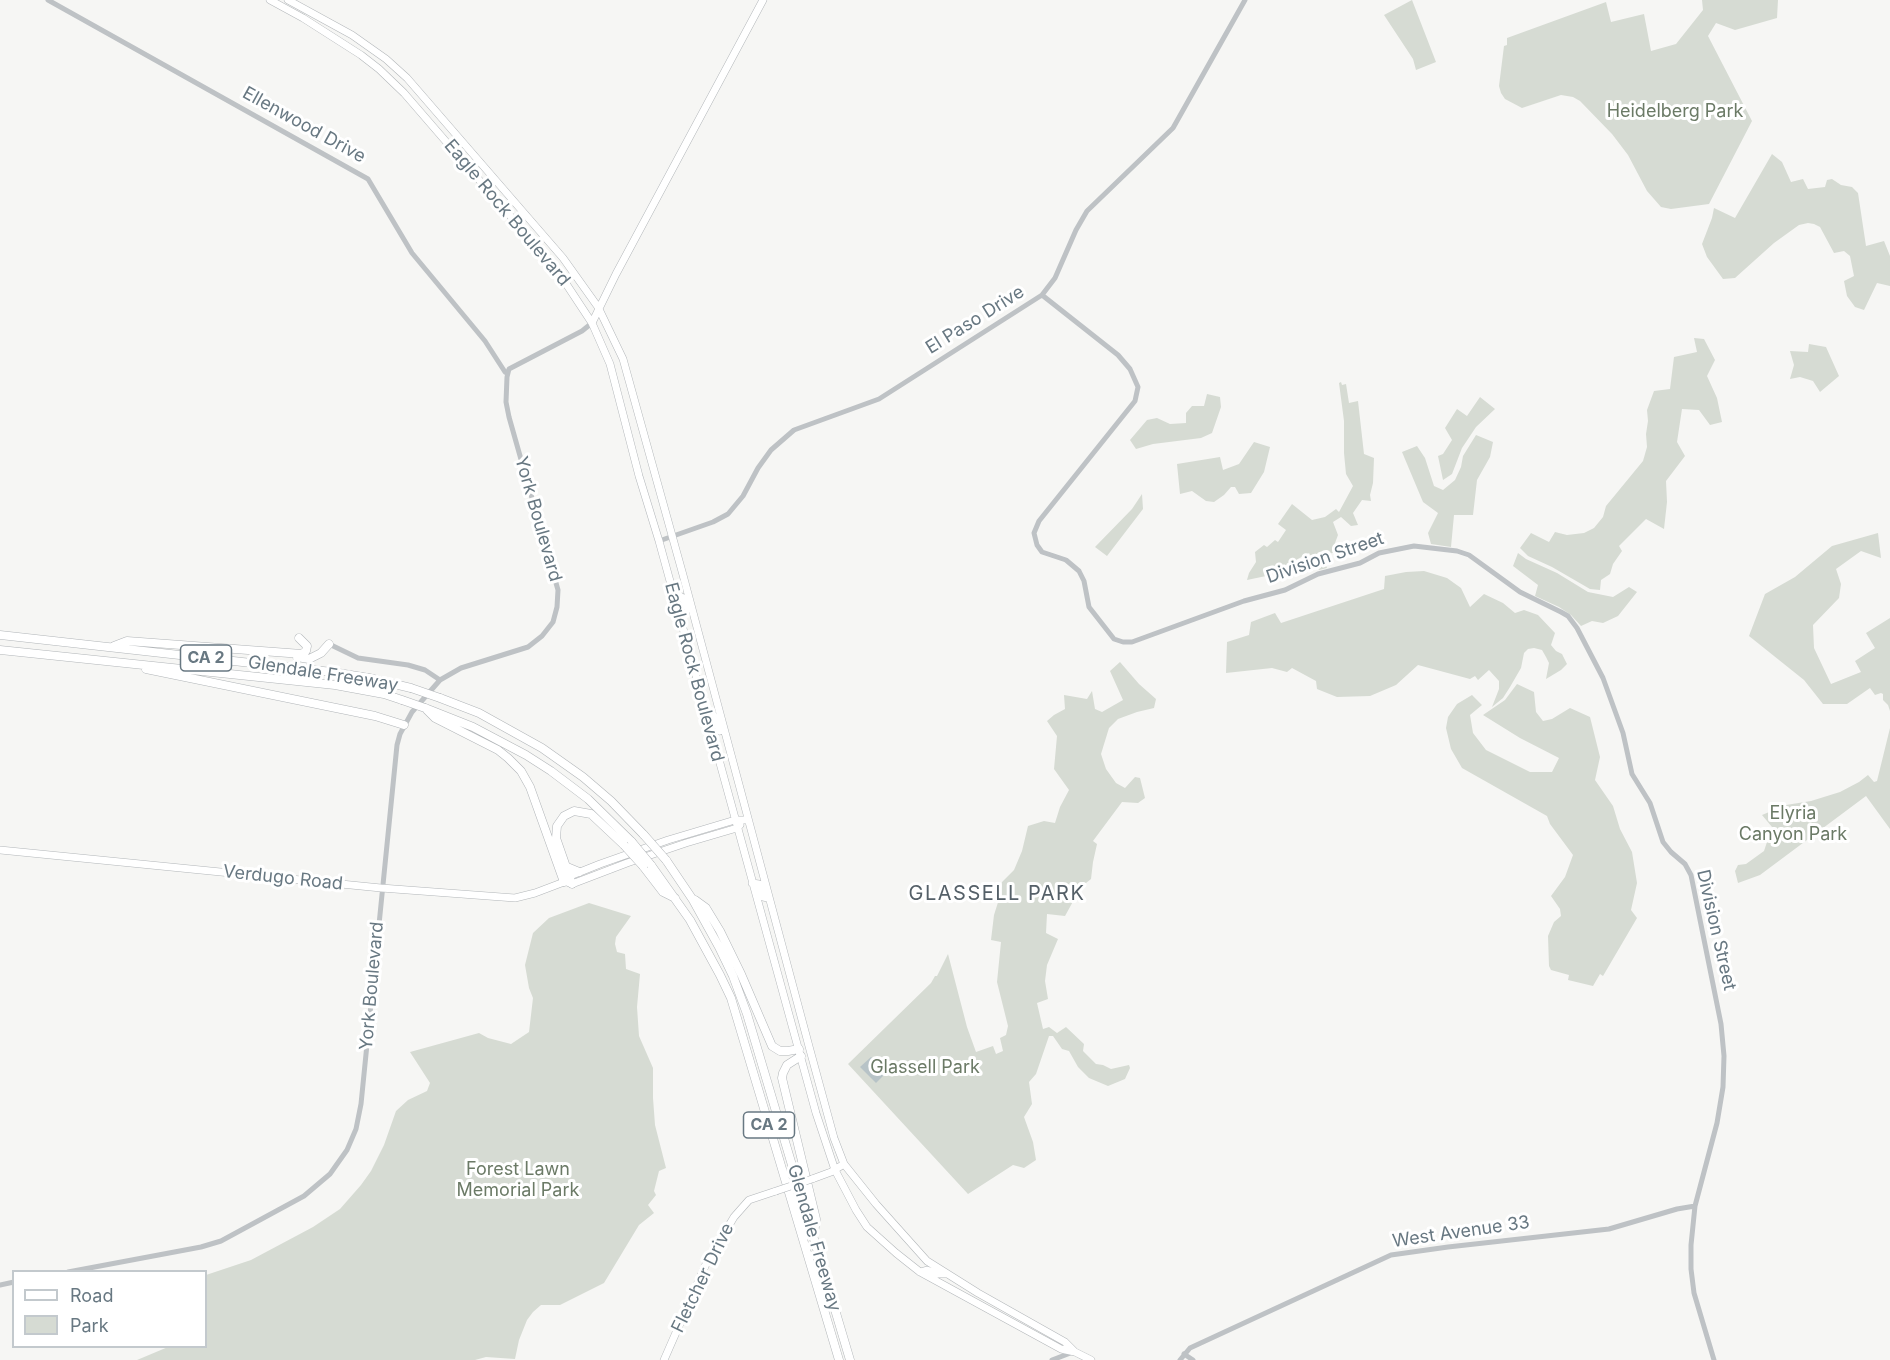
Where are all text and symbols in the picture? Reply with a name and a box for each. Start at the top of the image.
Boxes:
street label: Ellenwood Drive [239,82,369,168]
park label: Heidelberg Park [1607,101,1743,123]
street label: Eagle Rock Boulevard [439,135,575,291]
street label: El Paso Drive [922,281,1028,359]
street label: York Boulevard [510,454,566,584]
street label: Division Street [1263,528,1387,588]
street label: Eagle Rock Boulevard [660,580,728,764]
road number: CA 2 [180,645,232,671]
street label: Glendale Freeway [246,651,400,697]
park label: Elyria Canyon Park [1739,803,1847,846]
street label: Verdugo Road [222,861,344,895]
street label: Division Street [1692,868,1740,992]
district label: GLASSELL PARK [909,882,1085,906]
street label: York Boulevard [356,921,388,1051]
park label: Glassell Park [870,1057,980,1079]
road number: CA 2 [744,1112,794,1138]
park label: Forest Lawn Memorial Park [457,1159,579,1202]
street label: Glendale Freeway [783,1162,845,1314]
street label: West Avenue 33 [1391,1212,1531,1252]
street label: Fletcher Drive [667,1220,739,1336]
legend [12,1270,207,1348]
text: Road [70,1285,113,1306]
text: Park [70,1315,109,1336]

